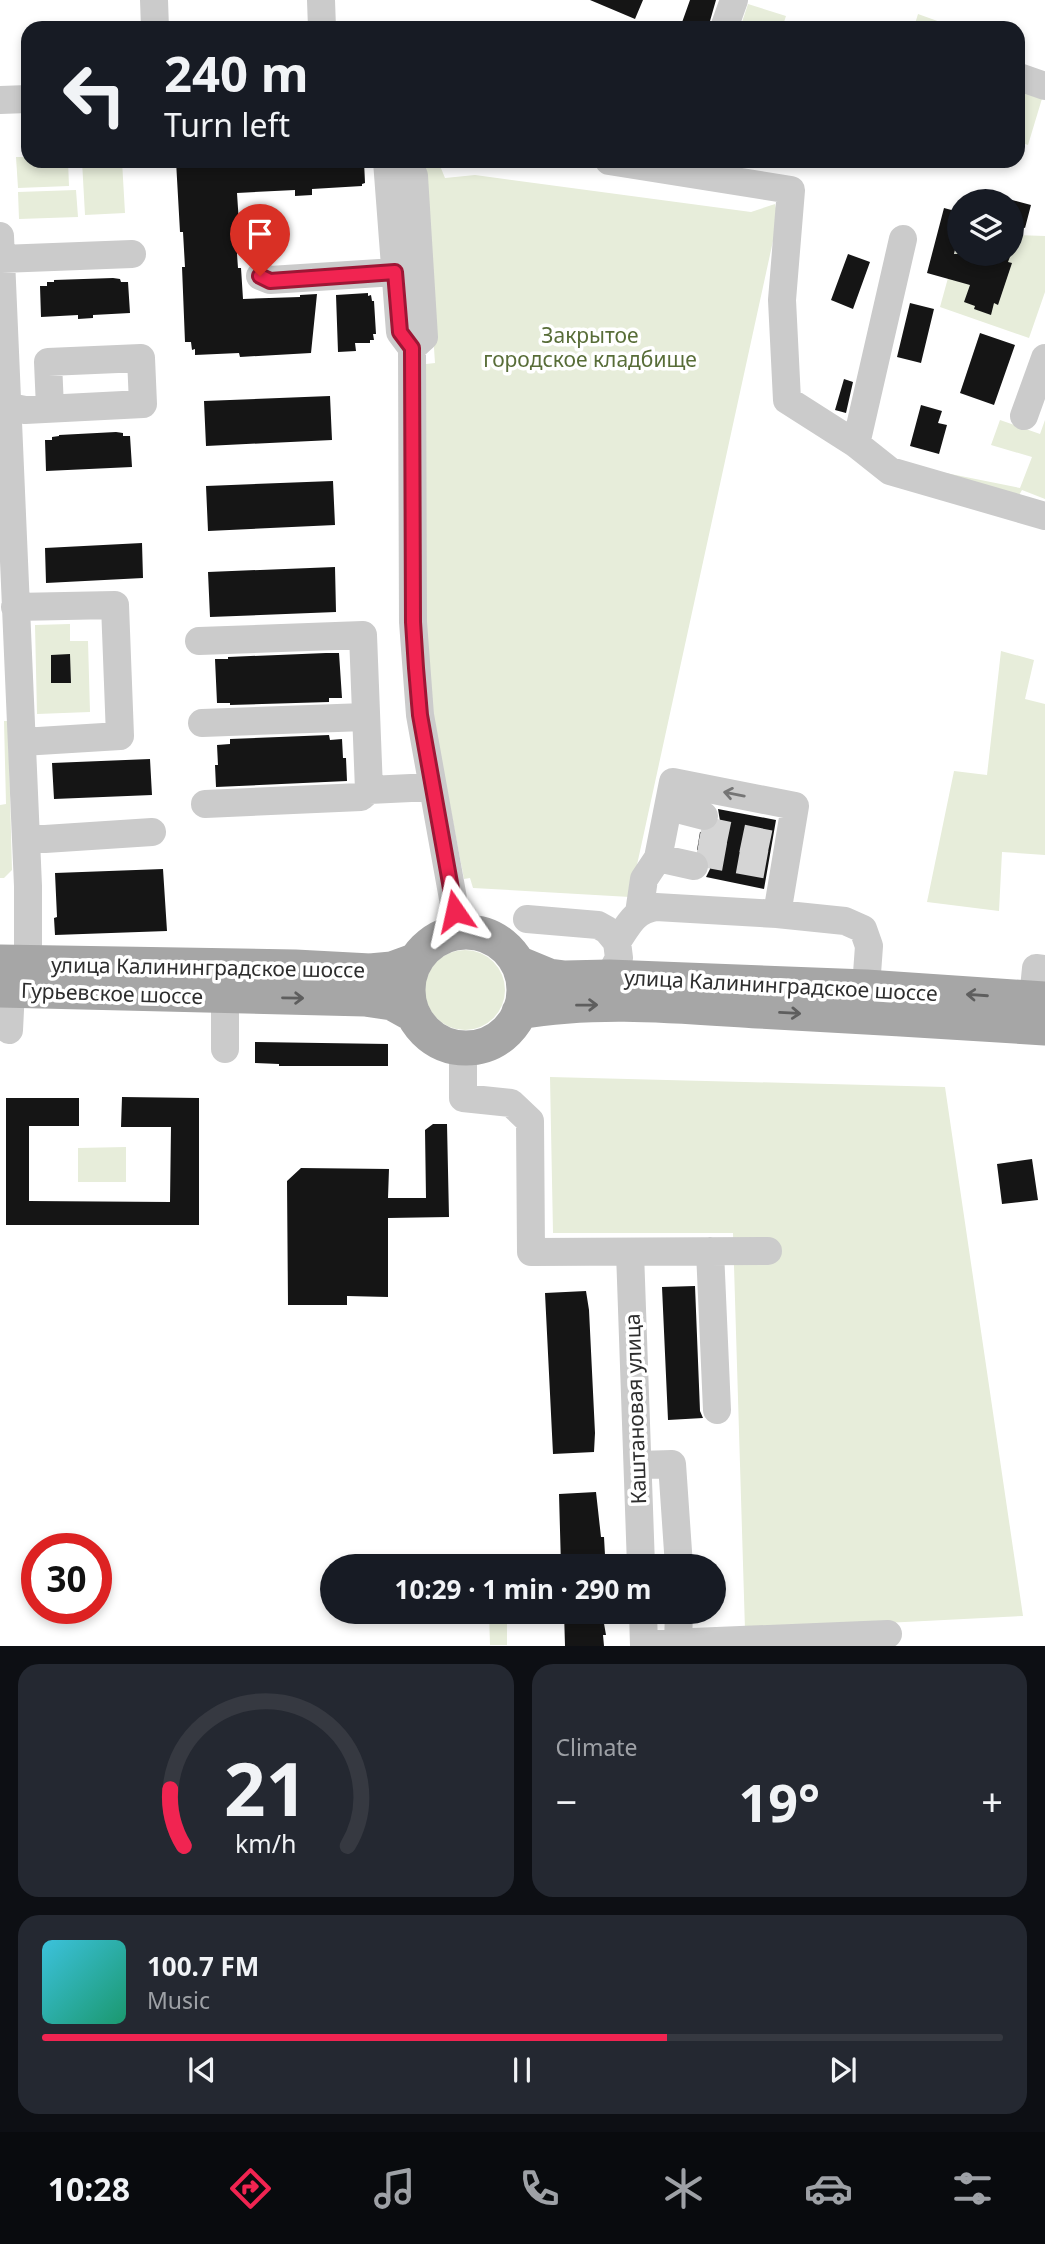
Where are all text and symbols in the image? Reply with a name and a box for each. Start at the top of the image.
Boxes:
text: 240 m [164,40,309,106]
icon: left [49,49,140,140]
text: Turn left [164,103,290,146]
map controls [947,189,1024,266]
button: layers [947,189,1024,266]
pin [230,204,290,276]
icon: arrive [241,215,279,253]
park label: Закрытое городское кладбище [483,321,697,373]
one-way arrow [723,787,746,800]
position arrow [418,874,492,948]
street label: улица Калининградское шоссе [51,950,365,984]
street label: улица Калининградское шоссе [624,963,938,1007]
street label: Гурьевское шоссе [20,976,204,1010]
one-way arrow [966,988,989,1001]
one-way arrow [281,991,304,1004]
one-way arrow [575,999,598,1012]
one-way arrow [778,1006,801,1019]
street label: Каштановая улица [618,1313,652,1505]
speed limit sign: 30 [21,1533,112,1624]
text: 10:29 · 1 min · 290 m [395,1571,651,1607]
text: Climate [556,1731,638,1763]
text: 21 [224,1739,307,1838]
text: 19° [738,1766,820,1837]
text: − [556,1775,577,1827]
text: + [981,1775,1003,1827]
text: km/h [235,1826,297,1860]
text: 100.7 FM [147,1948,259,1984]
text: Music [147,1984,210,2016]
icon: previous [183,2051,221,2089]
icon: pause [503,2051,541,2089]
icon: next [824,2051,862,2089]
icon: directions [226,2164,275,2213]
icon: music [370,2164,419,2213]
icon: phone [515,2164,564,2213]
icon: climate [659,2164,708,2213]
icon: car [804,2164,853,2213]
icon: filters [948,2164,997,2213]
text: 10:28 [48,2167,130,2210]

